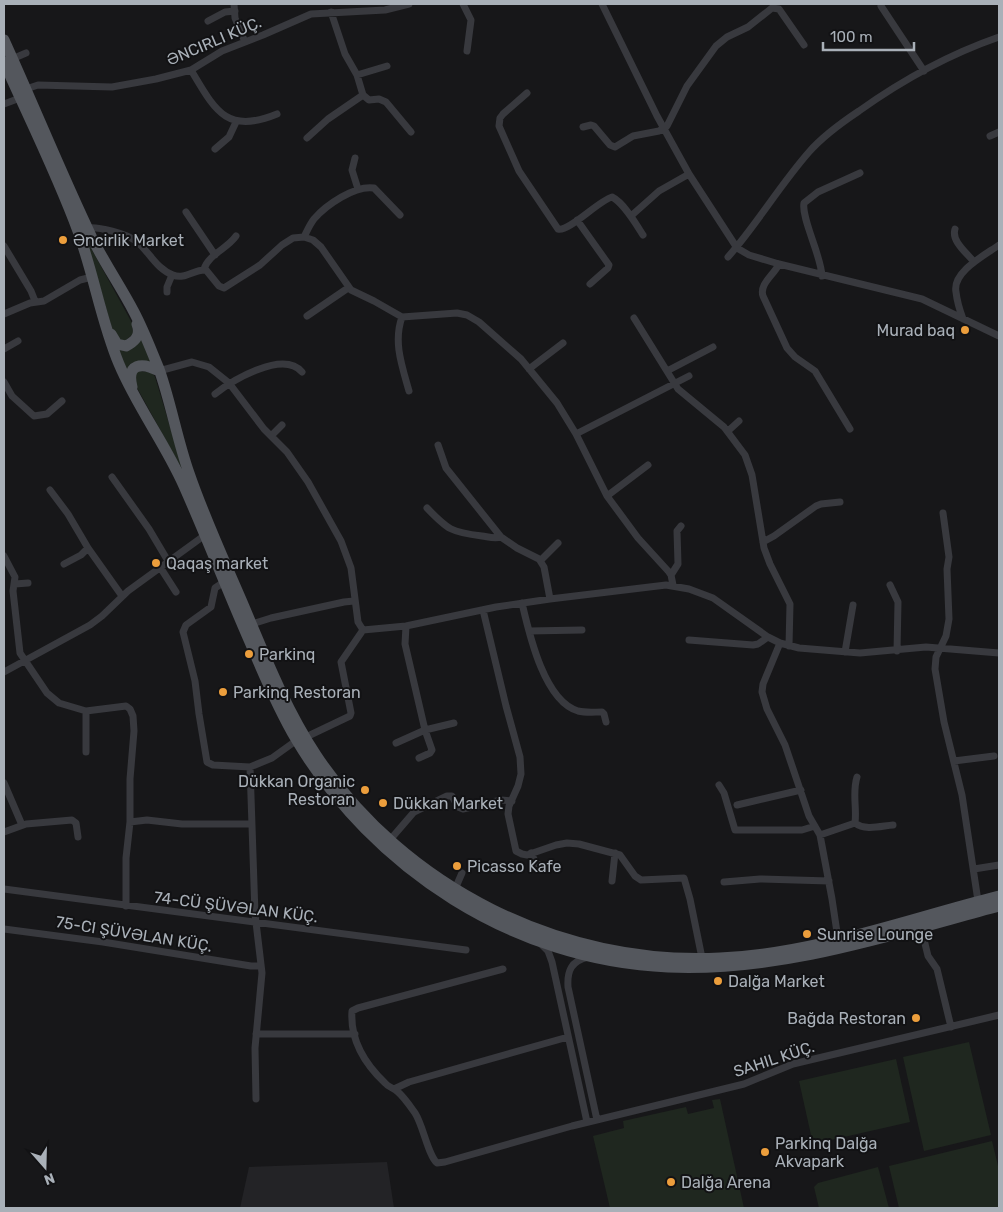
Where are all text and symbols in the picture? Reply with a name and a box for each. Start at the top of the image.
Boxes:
street label: ƏNCIRLI KÜÇ. [164,12,264,70]
scale bar [823,20,914,52]
text: 100 m [830,28,872,46]
place label: Əncirlik Market [73,231,184,250]
marker: Əncirlik Market [57,234,69,246]
place label: Murad baq [877,321,955,340]
marker: Murad baq [959,324,971,336]
place label: Qaqaş market [166,554,268,573]
marker: Qaqaş market [150,557,162,569]
place label: Parkinq [259,645,315,664]
marker: Parkinq [243,648,255,660]
place label: Parkinq Restoran [233,683,361,702]
marker: Parkinq Restoran [217,686,229,698]
place label: Dükkan Organic Restoran [238,772,355,809]
marker: Dükkan Organic Restoran [359,784,371,796]
place label: Dükkan Market [393,794,503,813]
marker: Dükkan Market [377,797,389,809]
place label: Picasso Kafe [467,857,561,876]
marker: Picasso Kafe [451,860,463,872]
street label: 74-CÜ ŞÜVƏLAN KÜÇ. [153,888,319,926]
street label: 75-CI ŞÜVƏLAN KÜÇ. [54,912,214,956]
place label: Sunrise Lounge [817,925,933,944]
marker: Sunrise Lounge [801,928,813,940]
place label: Dalğa Market [728,972,825,991]
marker: Dalğa Market [712,975,724,987]
place label: Bağda Restoran [787,1009,906,1028]
marker: Bağda Restoran [910,1012,922,1024]
street label: SAHIL KÜÇ. [731,1037,817,1081]
place label: Parkinq Dalğa Akvapark [775,1134,877,1171]
north arrow [20,1142,70,1192]
marker: Parkinq Dalğa Akvapark [759,1146,771,1158]
text: N [42,1169,57,1188]
place label: Dalğa Arena [681,1173,771,1192]
marker: Dalğa Arena [665,1176,677,1188]

